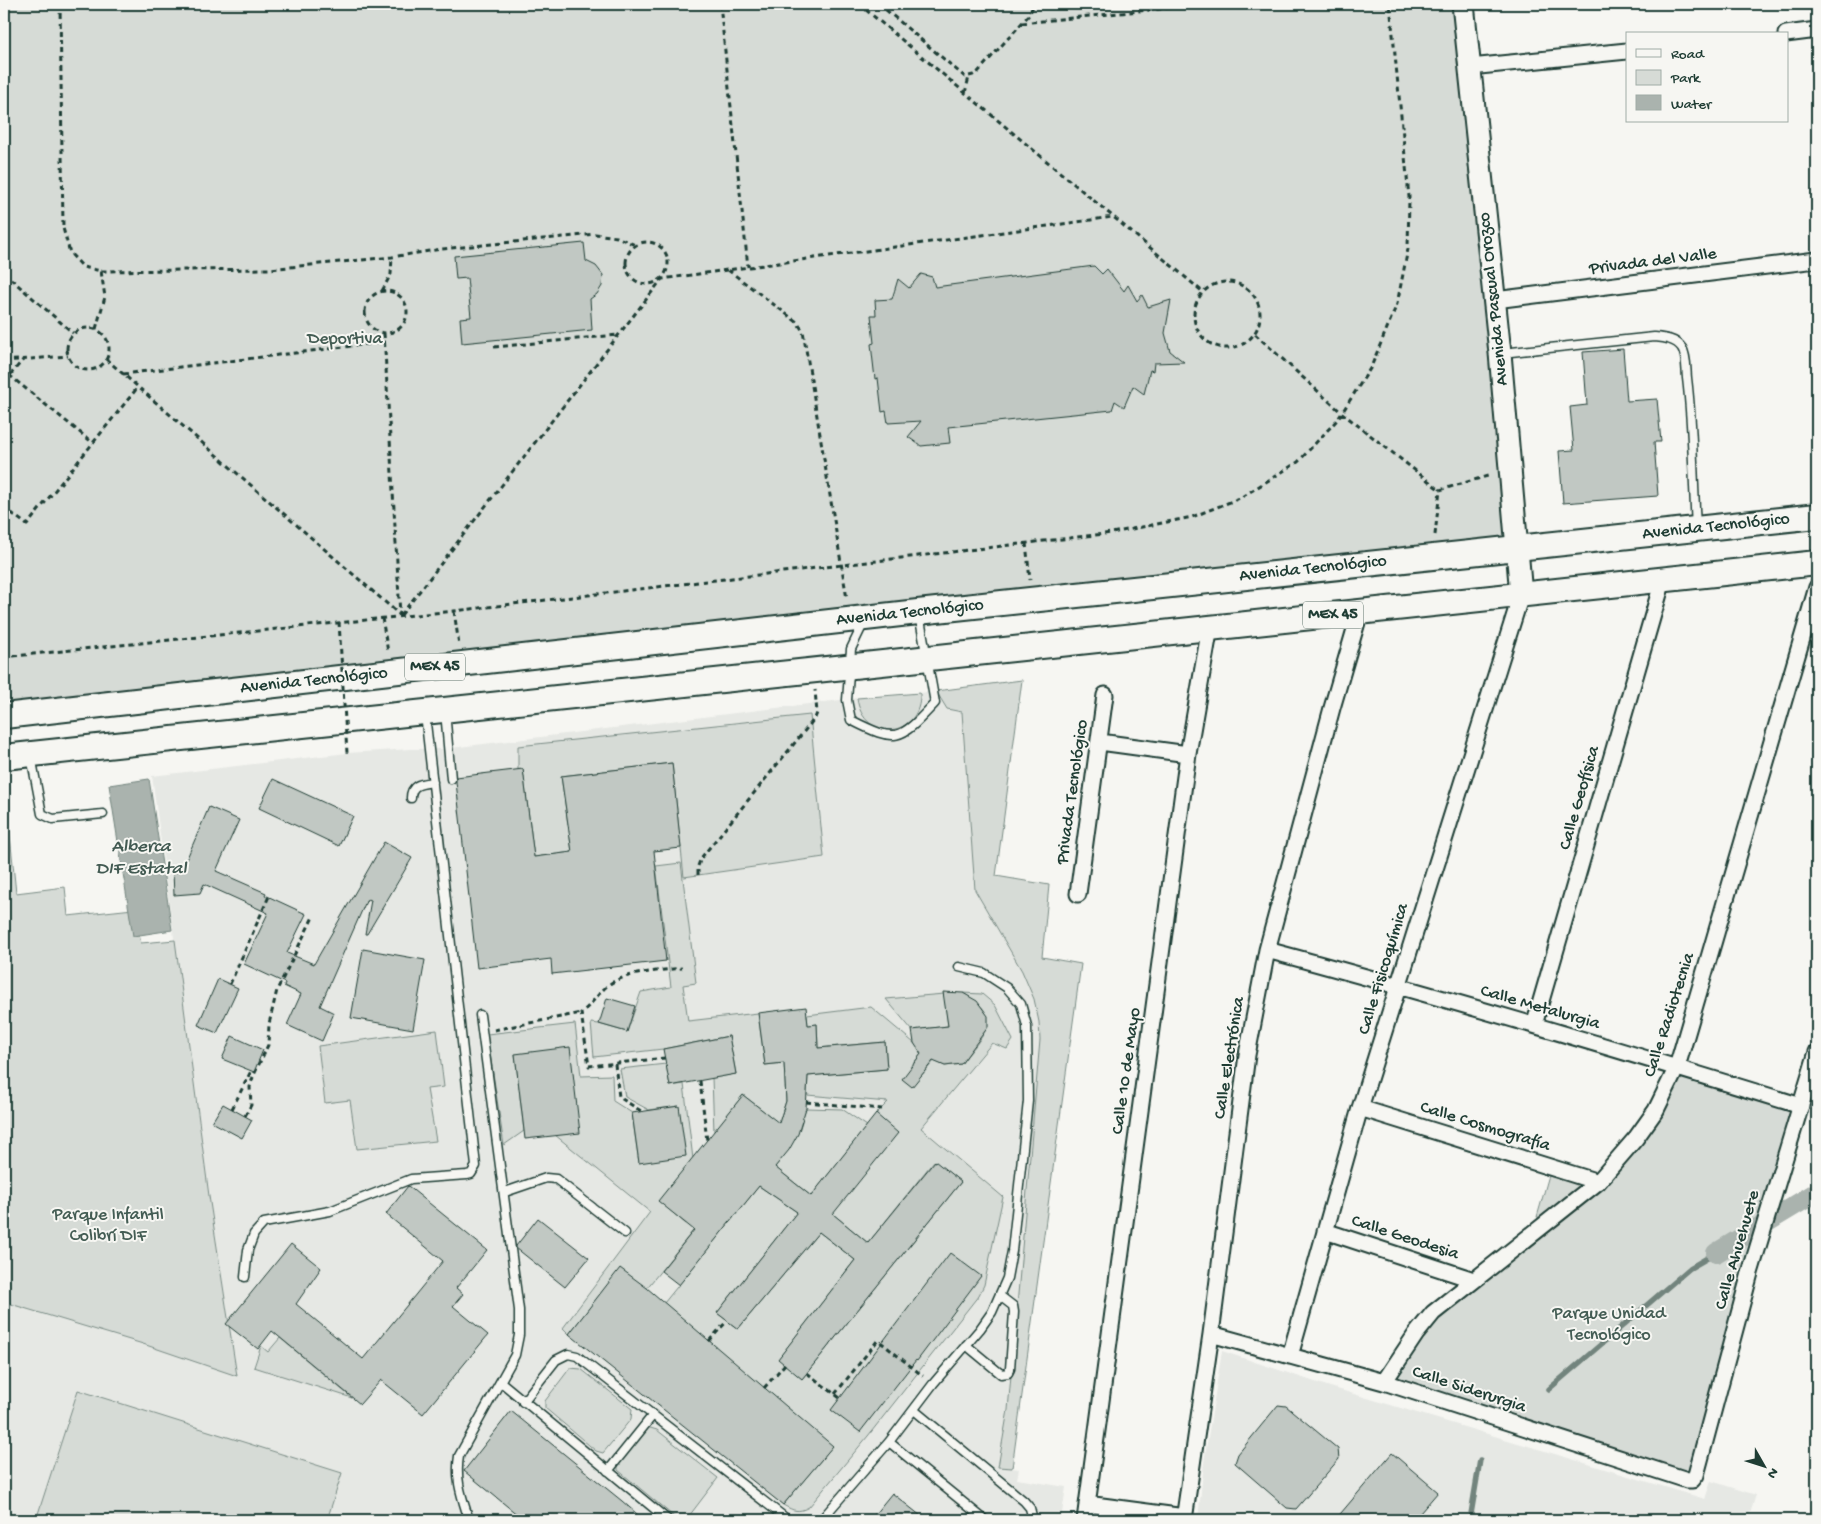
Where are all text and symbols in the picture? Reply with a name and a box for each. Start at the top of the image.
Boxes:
legend [1626,32,1788,122]
text: Road [1671,46,1705,64]
text: Park [1670,70,1701,88]
text: Water [1671,96,1713,114]
street label: Avenida Pascual Orozco [1474,211,1514,387]
street label: Privada del Valle [1587,244,1719,280]
park label: Deportiva [307,329,383,350]
street label: Avenida Tecnológico [1641,509,1791,545]
street label: Avenida Tecnológico [1238,551,1388,587]
street label: Avenida Tecnológico [835,595,985,631]
road number: MEX 45 [1303,602,1363,628]
road number: MEX 45 [405,654,465,680]
street label: Avenida Tecnológico [239,663,389,699]
street label: Privada Tecnológico [1052,718,1094,867]
street label: Calle Geofísica [1555,743,1605,852]
water label: Alberca DIF Estatal [96,836,188,881]
street label: Calle Fisicoquímica [1354,900,1414,1037]
street label: Calle Radiotecnia [1640,949,1700,1080]
street label: Calle Metalurgia [1478,981,1603,1035]
street label: Calle Electrónica [1210,994,1250,1121]
street label: Calle 10 de Mayo [1108,1006,1146,1136]
street label: Calle Cosmografía [1417,1097,1554,1157]
street label: Calle Ahuehuete [1711,1187,1765,1312]
park label: Parque Infantil Colibrí DIF [51,1205,164,1247]
street label: Calle Geodesia [1349,1211,1462,1266]
park label: Parque Unidad Tecnológico [1552,1304,1667,1346]
street label: Calle Siderurgia [1409,1362,1530,1419]
north arrow [1738,1442,1788,1492]
text: N [1763,1464,1782,1482]

